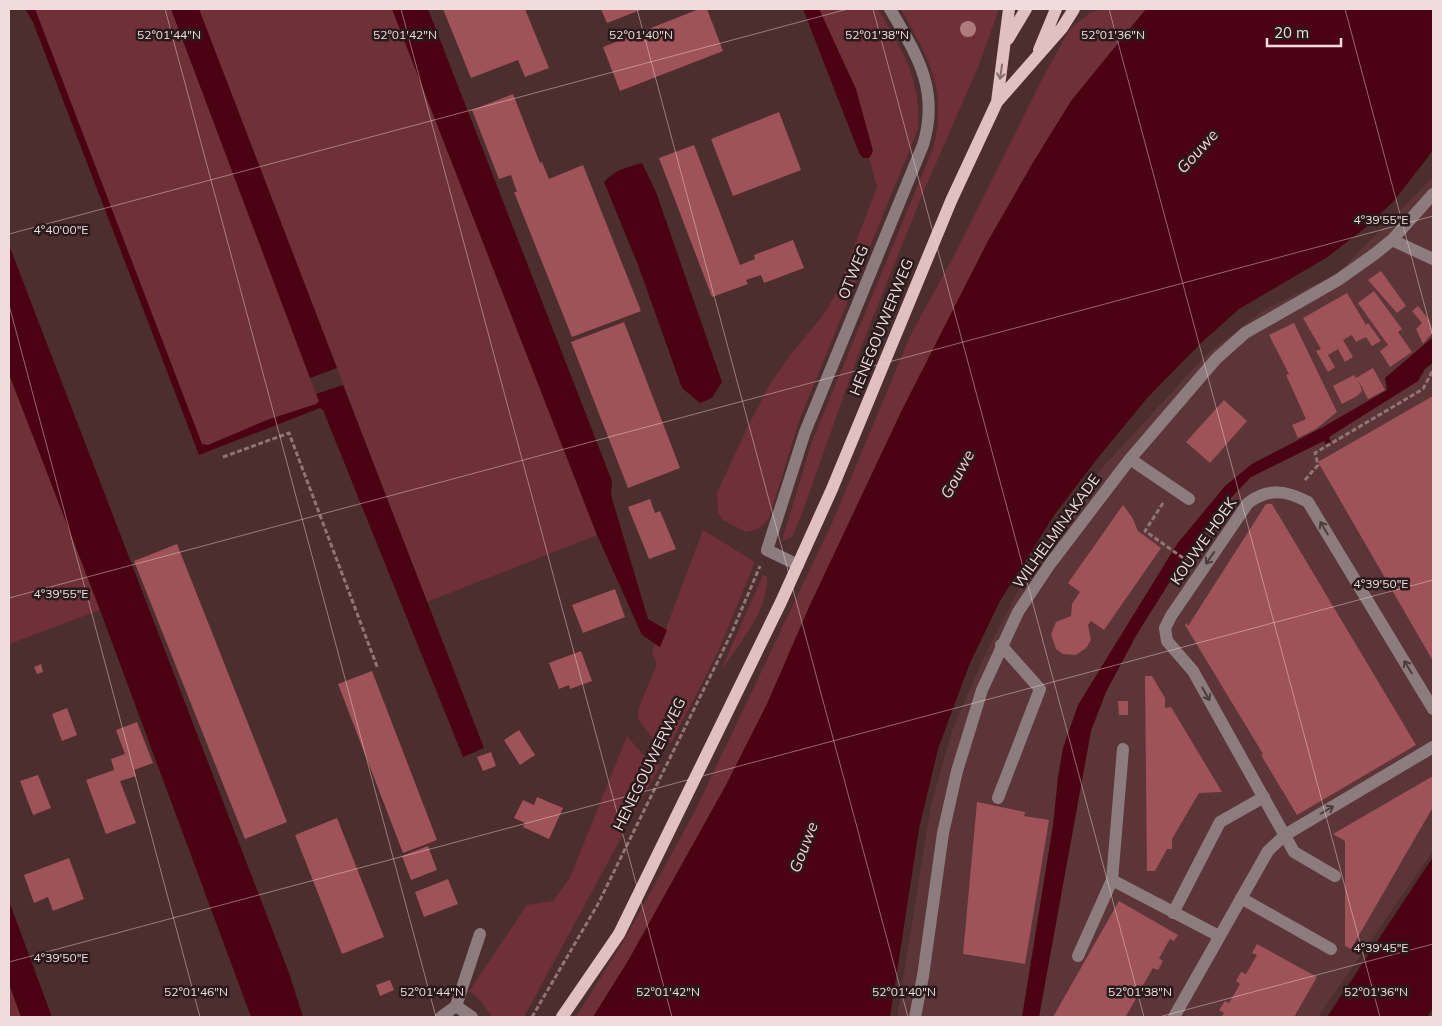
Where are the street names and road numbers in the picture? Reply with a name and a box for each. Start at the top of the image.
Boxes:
street label: OTWEG [834,242,872,302]
street label: HENEGOUWERWEG [845,256,917,398]
street label: WILHELMINAKADE [1008,470,1104,592]
street label: KOUWE HOEK [1166,493,1240,588]
street label: HENEGOUWERWEG [608,694,690,834]

